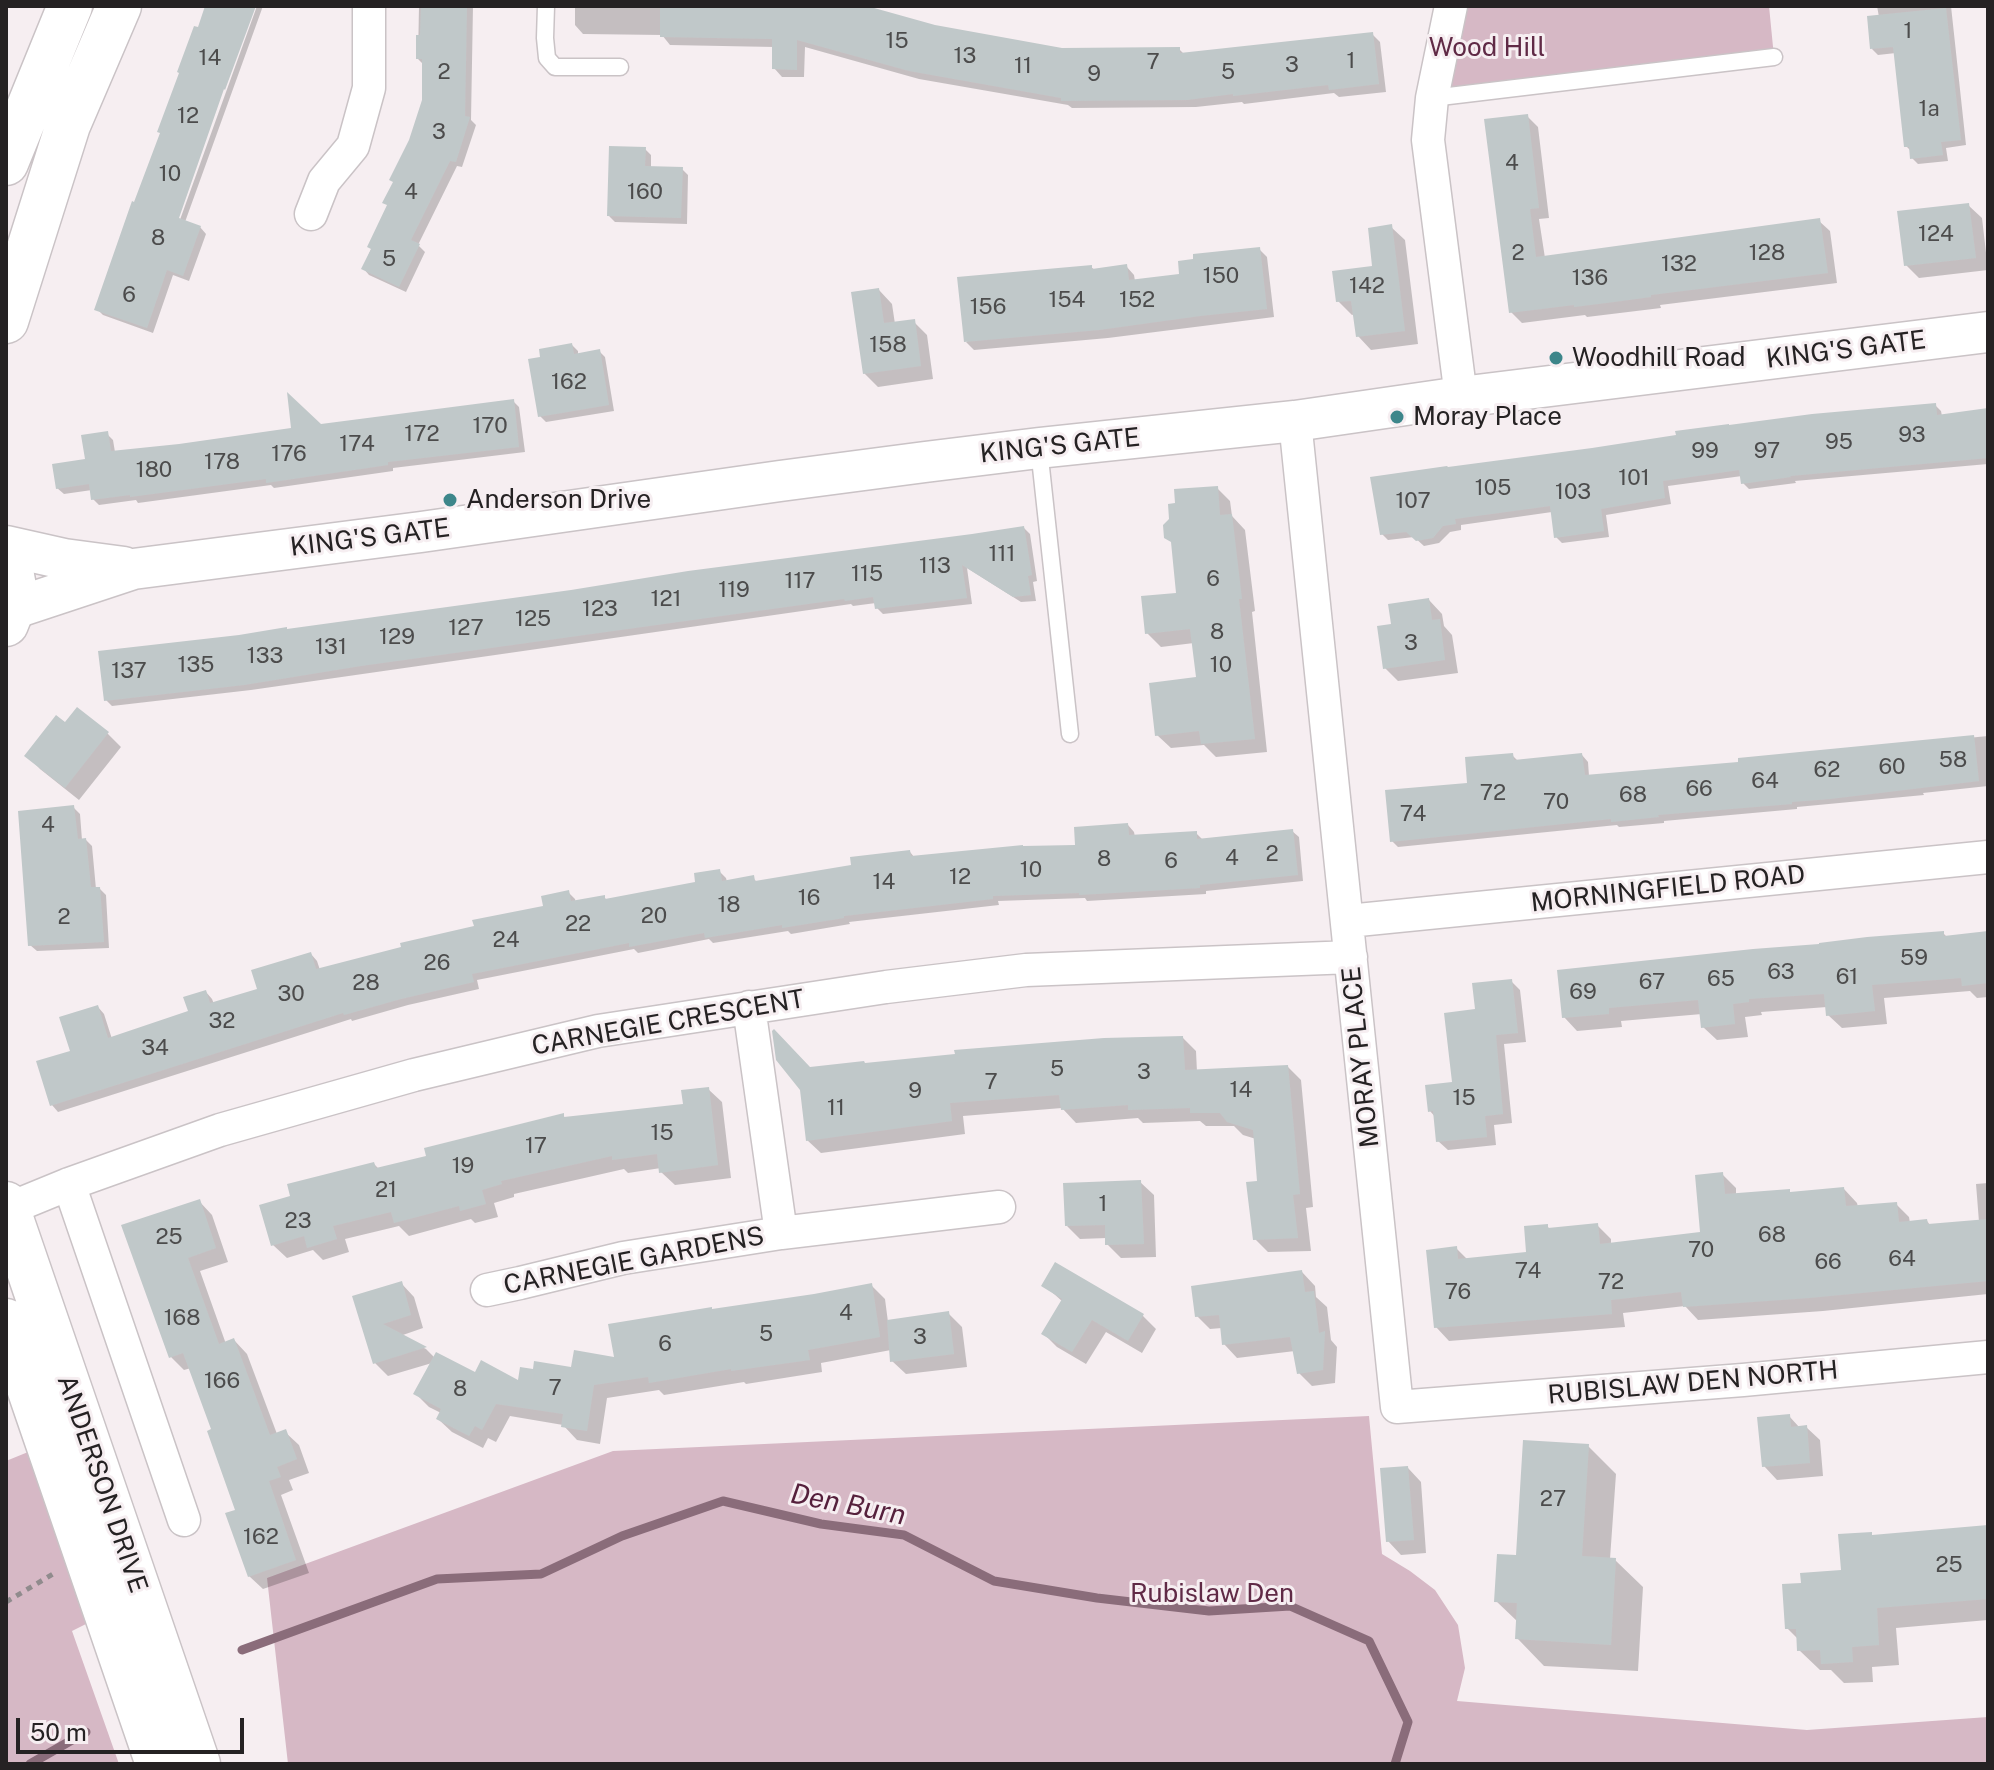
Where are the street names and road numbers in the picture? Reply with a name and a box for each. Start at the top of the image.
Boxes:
street label: KING'S GATE [1764,325,1928,375]
street label: KING'S GATE [978,422,1142,470]
street label: KING'S GATE [288,513,452,563]
street label: MORNINGFIELD ROAD [1529,859,1807,919]
street label: MORAY PLACE [1336,965,1386,1149]
street label: CARNEGIE CRESCENT [529,984,807,1062]
street label: CARNEGIE GARDENS [501,1220,767,1302]
street label: RUBISLAW DEN NORTH [1547,1355,1839,1411]
street label: ANDERSON DRIVE [50,1371,154,1597]

